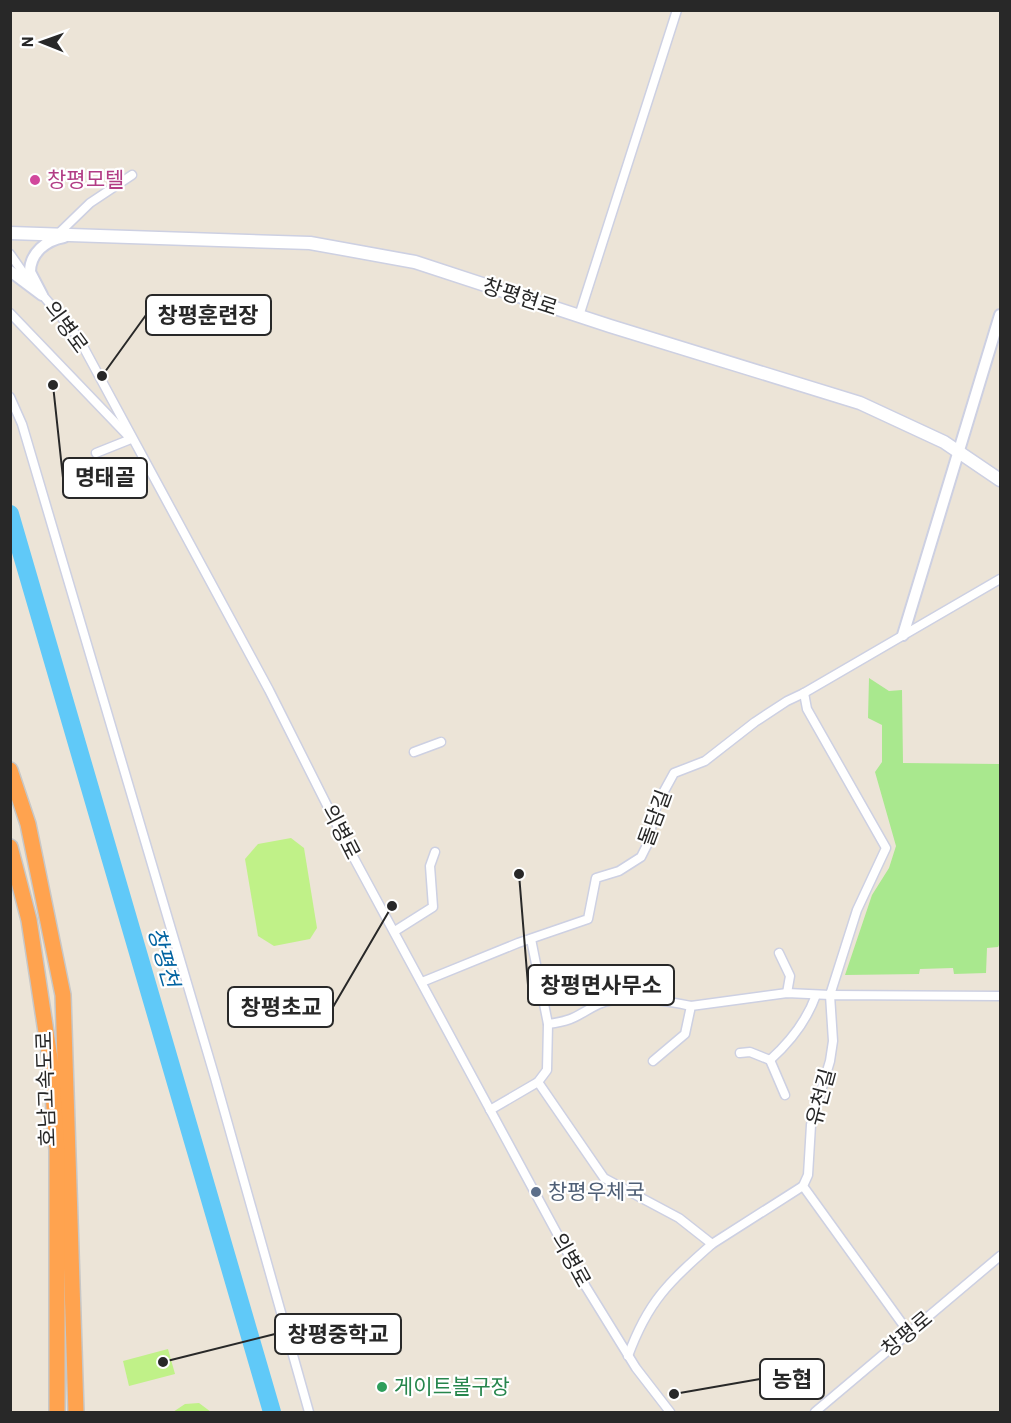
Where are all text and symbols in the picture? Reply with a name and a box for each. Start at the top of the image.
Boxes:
north arrow [12,12,72,72]
text: N [17,36,36,47]
place label: 창평모텔 [47,166,124,191]
marker: 창평모텔 [28,173,42,187]
street label: 창평현로 [480,272,561,319]
street label: 의병로 [40,295,94,357]
callout: 창평훈련장 [146,295,271,335]
text: 창평훈련장 [157,301,259,327]
callout: 명태골 [63,458,147,498]
text: 명태골 [75,463,135,489]
street label: 돌담길 [632,786,675,849]
street label: 의병로 [318,800,367,863]
water label: 창평천 [144,924,187,992]
callout: 창평면사무소 [528,965,674,1005]
text: 창평면사무소 [540,971,662,997]
callout: 창평초교 [228,987,333,1027]
text: 창평초교 [241,993,321,1019]
street label: 호남고속도로 [30,1031,59,1147]
street label: 유천길 [800,1065,839,1128]
place label: 창평우체국 [548,1178,645,1203]
marker: 창평우체국 [529,1185,543,1199]
street label: 의병로 [547,1228,597,1291]
street label: 창평로 [876,1305,936,1361]
callout: 창평중학교 [275,1314,401,1354]
text: 창평중학교 [287,1320,389,1346]
callout: 농협 [760,1359,824,1399]
text: 농협 [772,1365,812,1391]
place label: 게이트볼구장 [394,1373,510,1398]
marker: 게이트볼구장 [375,1380,389,1394]

